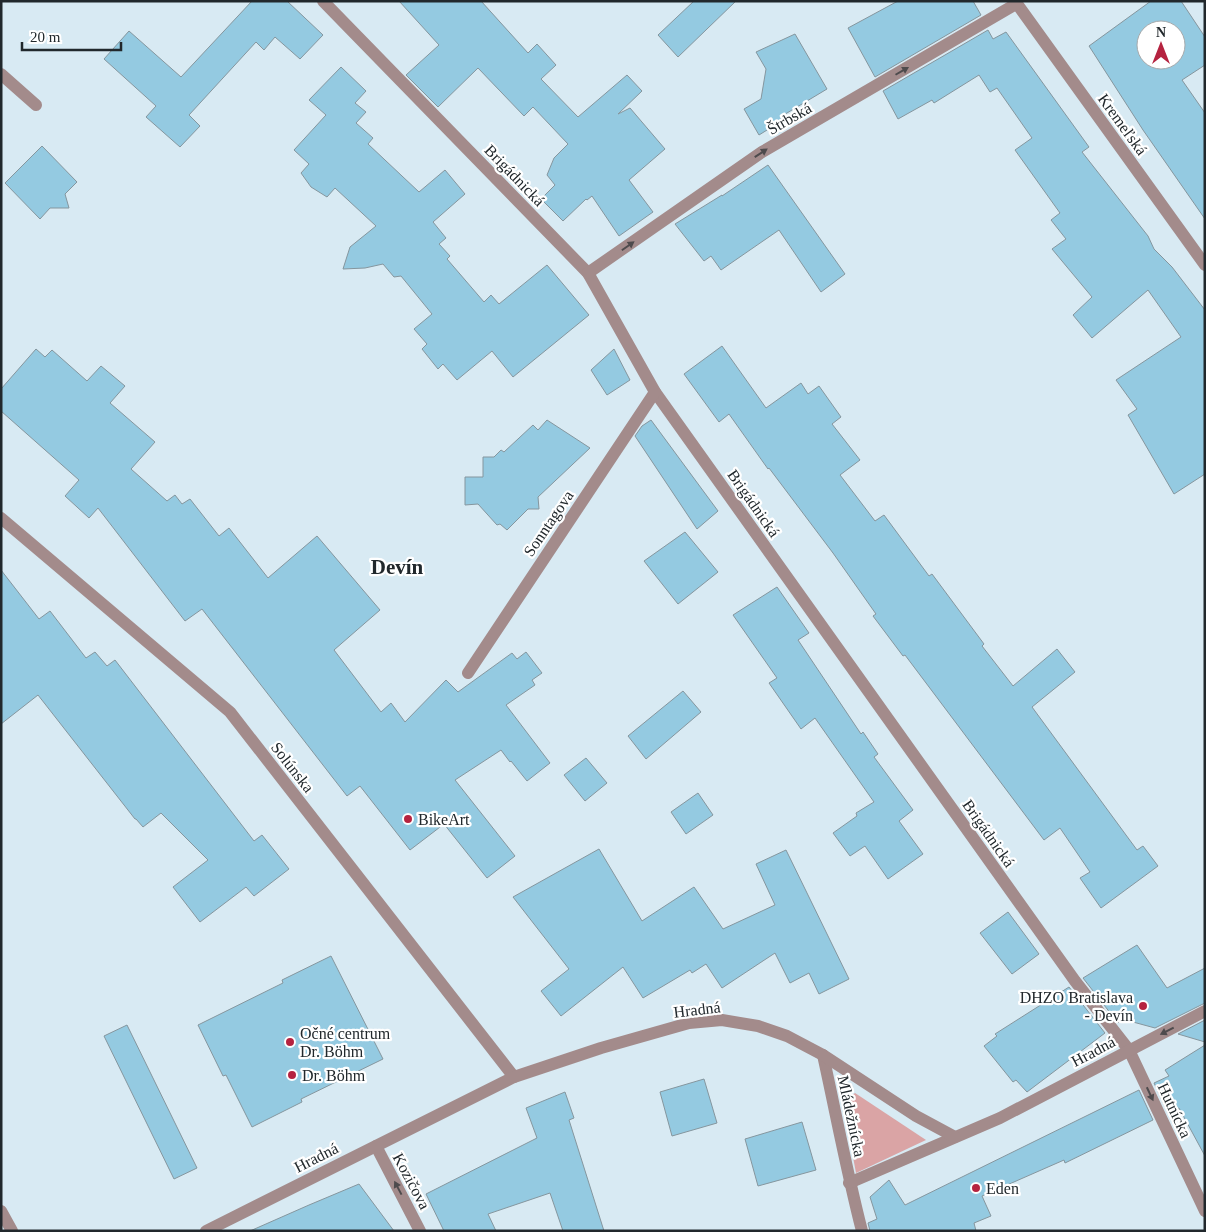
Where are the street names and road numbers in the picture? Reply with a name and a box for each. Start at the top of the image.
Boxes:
street label: Kremeľská [1095,90,1150,158]
street label: Štrbská [764,98,814,138]
street label: Brigádnická [481,141,548,210]
street label: Brigádnická [723,466,783,541]
street label: Sonntagova [520,487,577,560]
street label: Solúnska [268,739,317,796]
street label: Brigádnická [958,796,1018,871]
street label: Hradná [673,998,721,1021]
street label: Hradná [1068,1033,1118,1070]
street label: Mládežnícka [835,1074,868,1158]
street label: Hutnícka [1154,1080,1195,1140]
street label: Hradná [291,1139,341,1176]
street label: Kozičova [390,1150,433,1212]

